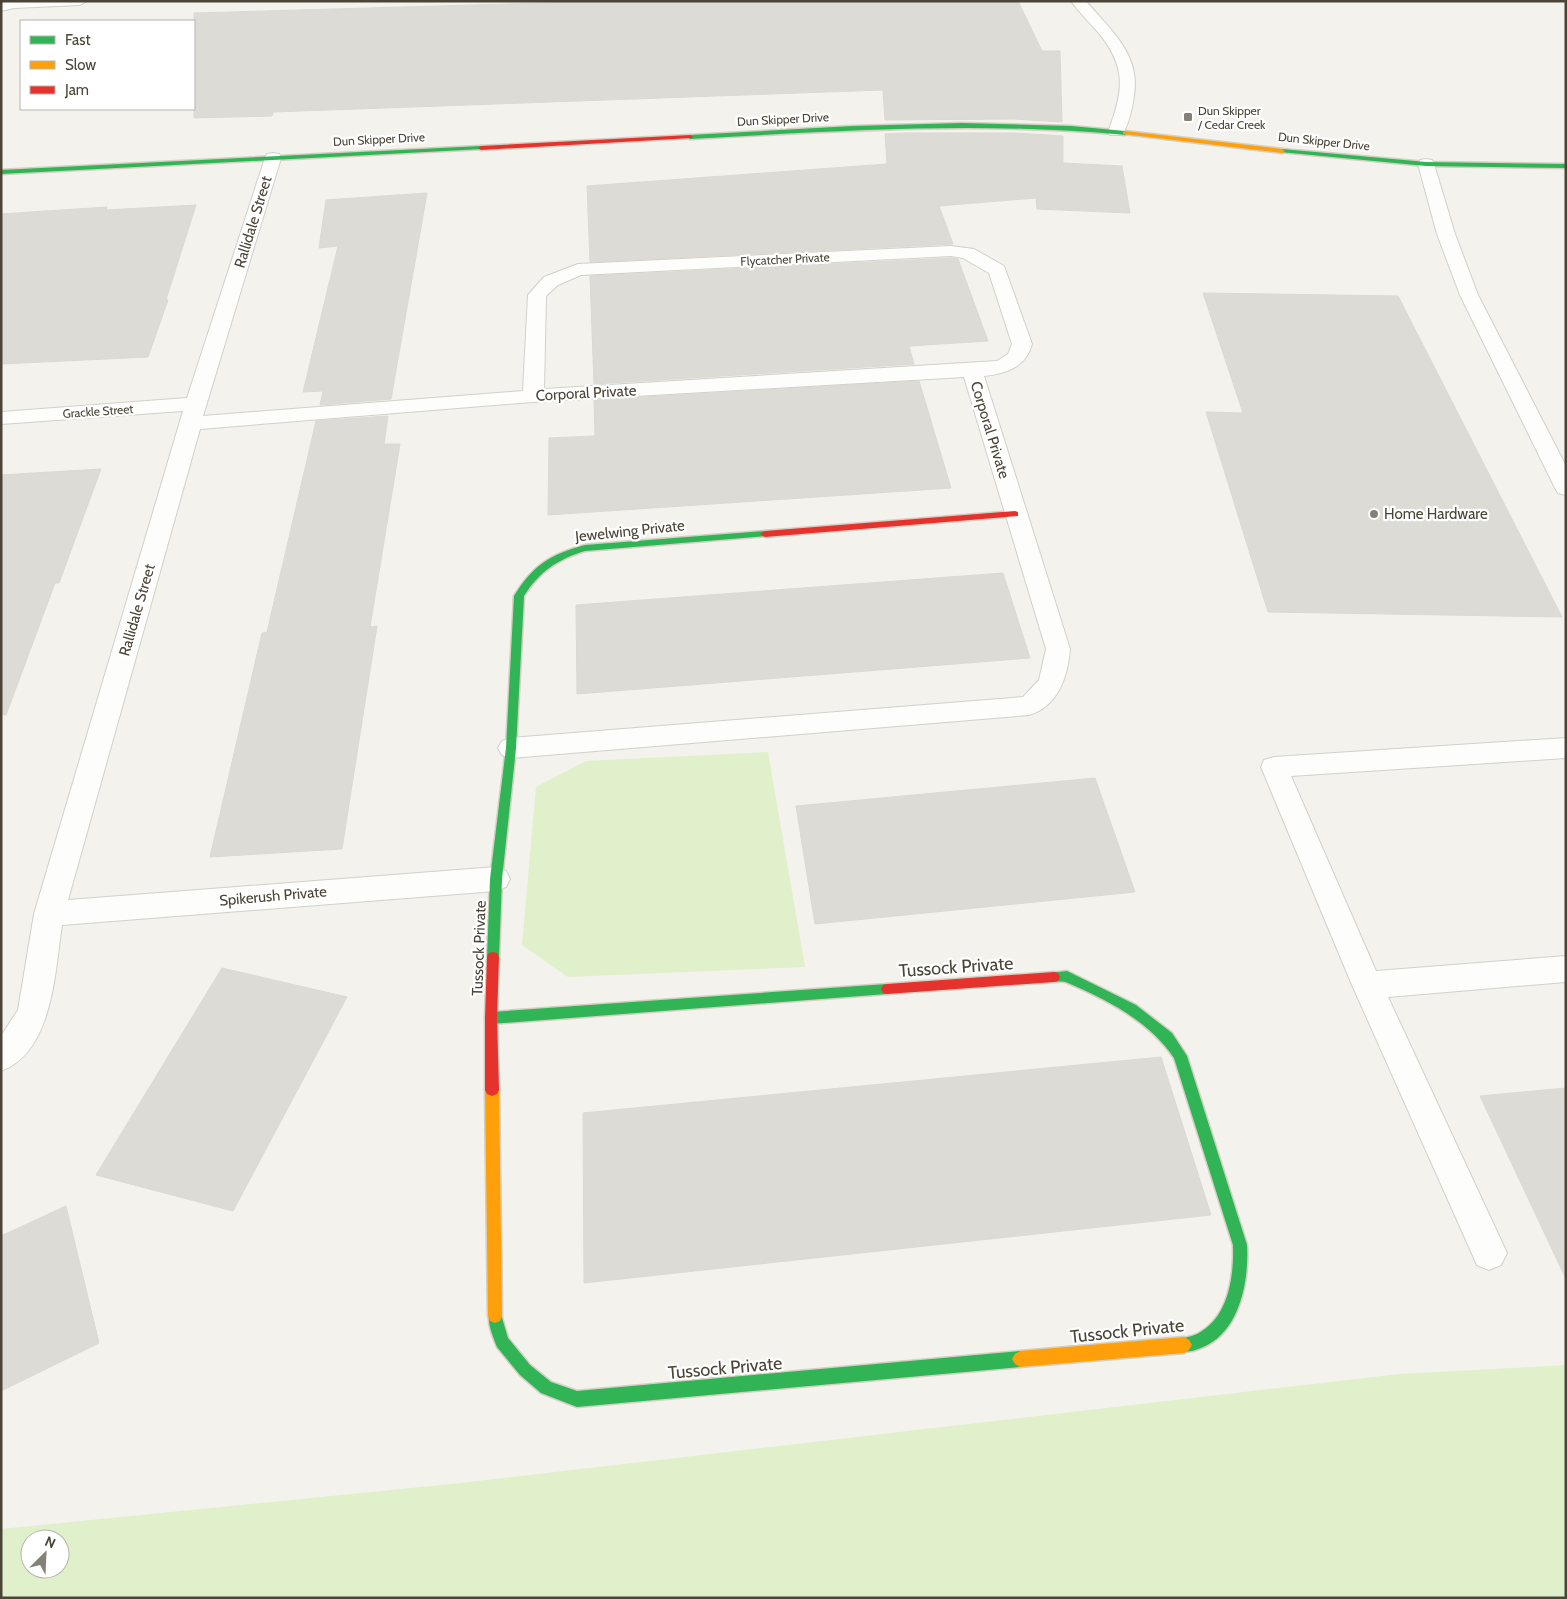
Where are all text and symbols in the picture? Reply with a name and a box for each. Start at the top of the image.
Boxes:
legend [20,20,195,110]
text: Fast [65,31,90,49]
text: Slow [65,56,96,74]
text: Jam [64,81,89,99]
place label: Dun Skipper / Cedar Creek [1197,103,1266,132]
street label: Dun Skipper Drive [737,109,829,129]
marker: Dun Skipper / Cedar Creek [1182,111,1194,123]
street label: Dun Skipper Drive [333,129,425,149]
street label: Dun Skipper Drive [1277,129,1371,153]
street label: Rallidale Street [231,174,275,270]
street label: Flycatcher Private [740,249,830,269]
street label: Corporal Private [967,379,1013,481]
street label: Corporal Private [535,381,637,405]
street label: Grackle Street [62,401,134,421]
place label: Home Hardware [1384,505,1488,523]
marker: Home Hardware [1368,508,1380,520]
street label: Jewelwing Private [573,516,686,546]
street label: Rallidale Street [115,562,159,658]
street label: Spikerush Private [218,882,328,910]
street label: Tussock Private [468,900,490,996]
street label: Tussock Private [898,952,1014,982]
street label: Tussock Private [1069,1314,1185,1348]
street label: Tussock Private [667,1352,783,1384]
north arrow [20,1529,70,1579]
text: N [42,1532,58,1552]

